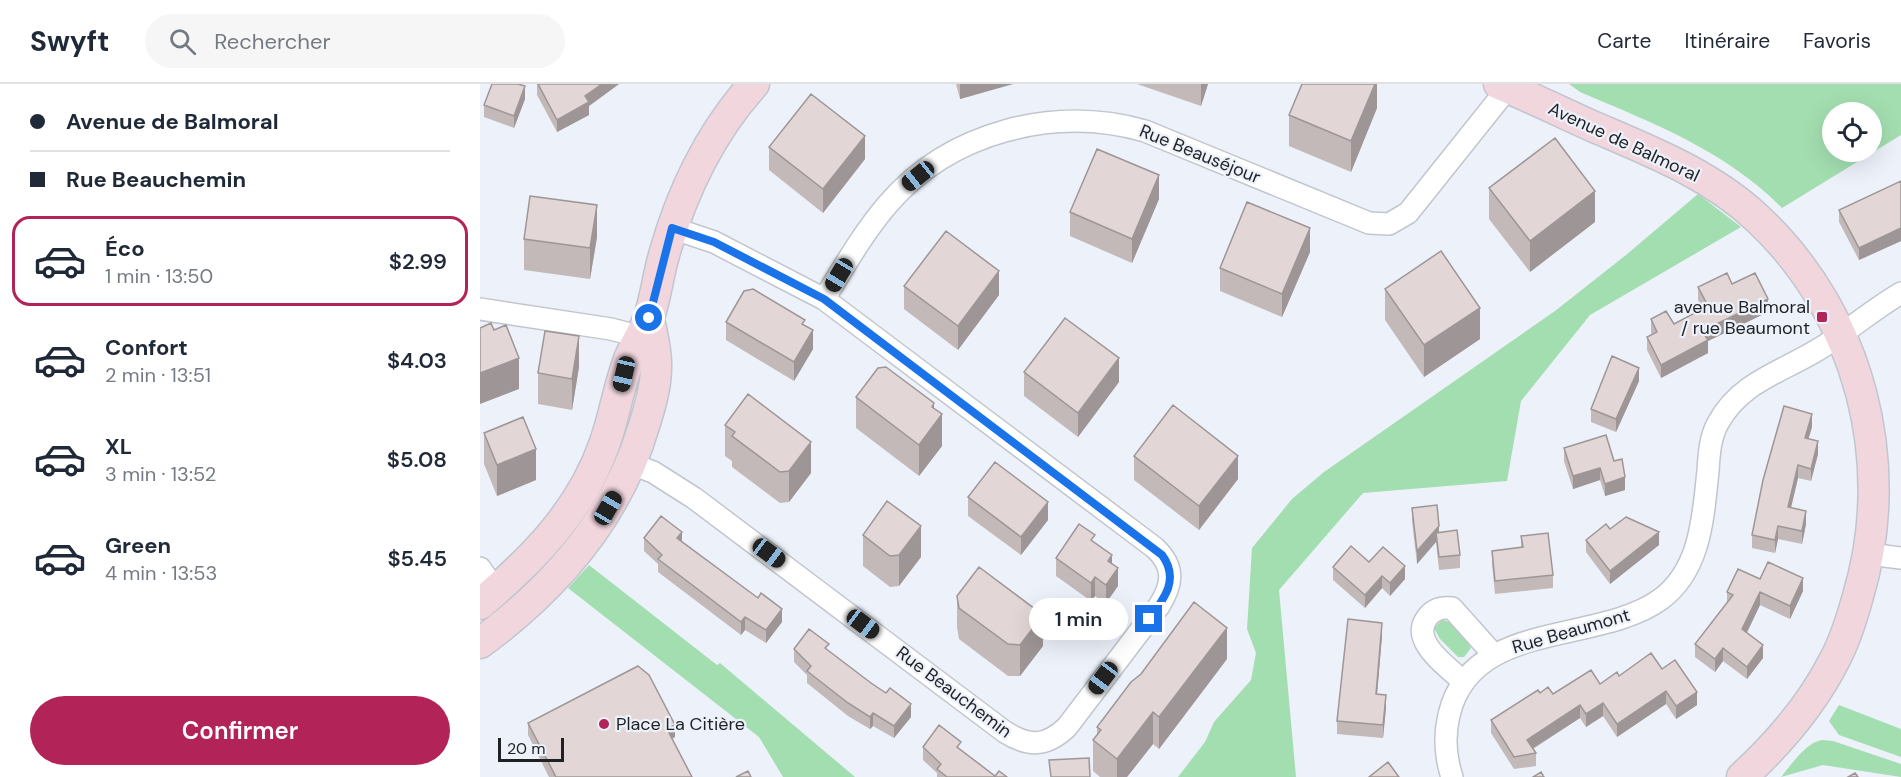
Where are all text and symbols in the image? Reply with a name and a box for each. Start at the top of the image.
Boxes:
search box [145,14,565,68]
text: Swyft [30,23,109,60]
icon: search [166,25,199,58]
text: Rechercher [214,27,331,56]
text: Carte [1597,27,1651,55]
text: Itinéraire [1684,27,1770,55]
text: Favoris [1803,27,1871,55]
street label: Avenue de Balmoral [1545,96,1703,188]
map controls [1822,102,1882,162]
button: locate [1822,102,1882,162]
text: Avenue de Balmoral [66,107,279,136]
street label: Rue Beauséjour [1136,119,1264,189]
car [898,158,938,194]
text: Rue Beauchemin [66,165,246,194]
icon: car [33,234,87,288]
text: Éco [105,234,145,263]
text: $2.99 [389,247,447,276]
car [822,255,856,295]
text: 1 min · 13:50 [105,263,213,289]
place label: avenue Balmoral / rue Beaumont [1674,295,1810,340]
route start [635,304,662,331]
marker: avenue Balmoral / rue Beaumont [1815,310,1829,324]
icon: car [33,333,87,387]
text: Confort [105,333,188,362]
text: $4.03 [387,346,447,375]
car [611,354,637,394]
text: 2 min · 13:51 [105,362,211,388]
icon: car [33,432,87,486]
text: XL [105,432,132,461]
text: $5.08 [387,445,447,474]
text: 3 min · 13:52 [105,461,216,487]
car [591,488,625,528]
icon: car [33,531,87,585]
text: Green [105,531,171,560]
car [749,535,789,571]
text: $5.45 [387,544,447,573]
text: 4 min · 13:53 [105,560,217,586]
callout: 1 min [1029,598,1128,640]
street label: Rue Beaumont [1509,603,1633,659]
route end [1135,605,1162,632]
car [843,606,883,642]
text: 1 min [1055,606,1102,632]
street label: Rue Beauchemin [891,641,1017,743]
car [1085,658,1121,698]
button: Confirmer [30,696,450,765]
place label: Place La Citière [616,712,745,736]
marker: Place La Citière [597,717,611,731]
scale bar [498,735,564,762]
text: 20 m [507,738,546,759]

